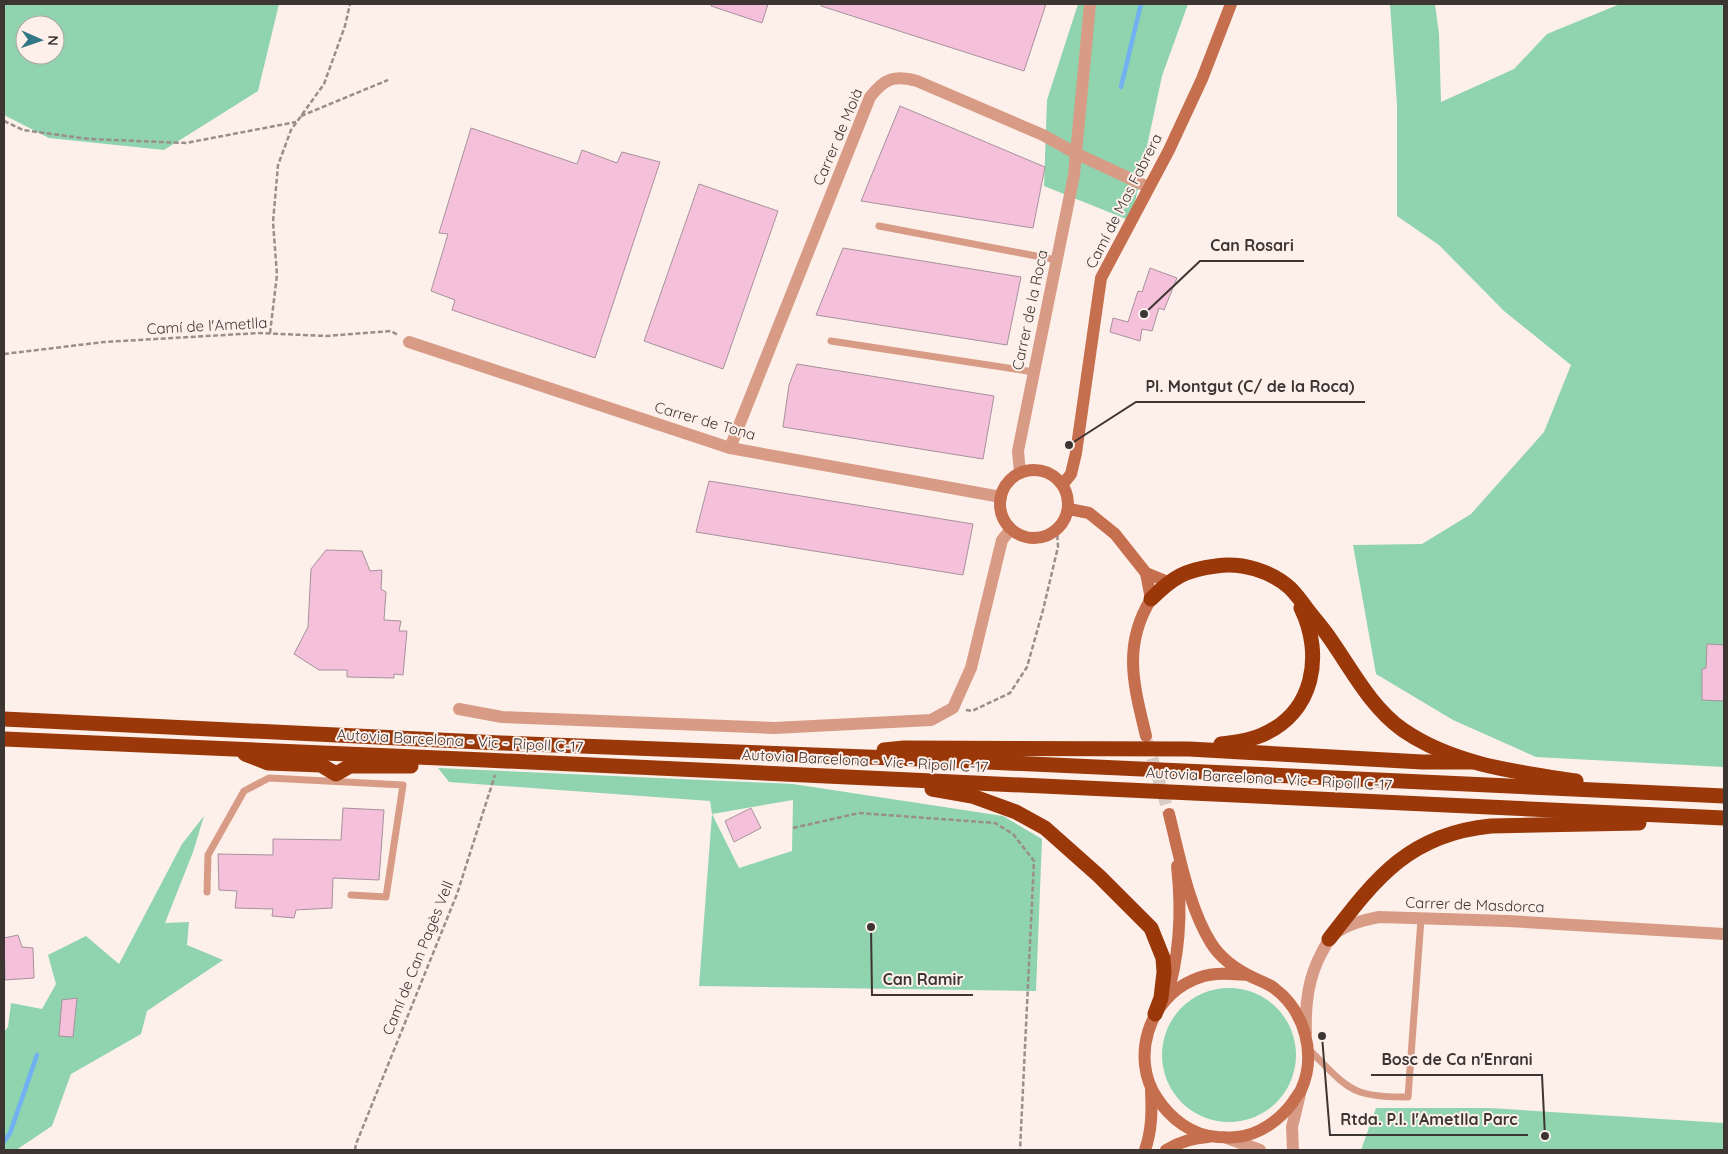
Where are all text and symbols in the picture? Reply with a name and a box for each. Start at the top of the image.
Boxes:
north arrow [15,15,65,65]
text: N [44,35,62,46]
street label: Carrer de Moià [808,85,867,188]
street label: Camí de Mas Fabrera [1081,130,1166,272]
callout: Can Rosari [1200,230,1304,261]
text: Can Rosari [1210,235,1294,255]
street label: Carrer de la Roca [1007,248,1052,372]
street label: Camí de l'Ametlla [146,313,268,338]
callout: Pl. Montgut (C/ de la Roca) [1136,371,1365,402]
text: Pl. Montgut (C/ de la Roca) [1145,376,1355,396]
street label: Carrer de Tona [652,397,758,444]
street label: Autovia Barcelona - Vic - Ripoll C-17 [336,725,584,756]
street label: Autovia Barcelona - Vic - Ripoll C-17 [741,745,989,776]
street label: Autovia Barcelona - Vic - Ripoll C-17 [1145,763,1393,794]
street label: Camí de Can Pagès Vell [378,878,457,1038]
street label: Carrer de Masdorca [1405,893,1545,916]
callout: Can Ramir [872,964,973,995]
text: Can Ramir [883,969,963,989]
callout: Bosc de Ca n'Enrani [1371,1044,1542,1075]
text: Bosc de Ca n'Enrani [1381,1049,1533,1069]
callout: Rtda. P.I. l'Ametlla Parc [1330,1104,1528,1135]
text: Rtda. P.I. l'Ametlla Parc [1340,1109,1518,1129]

